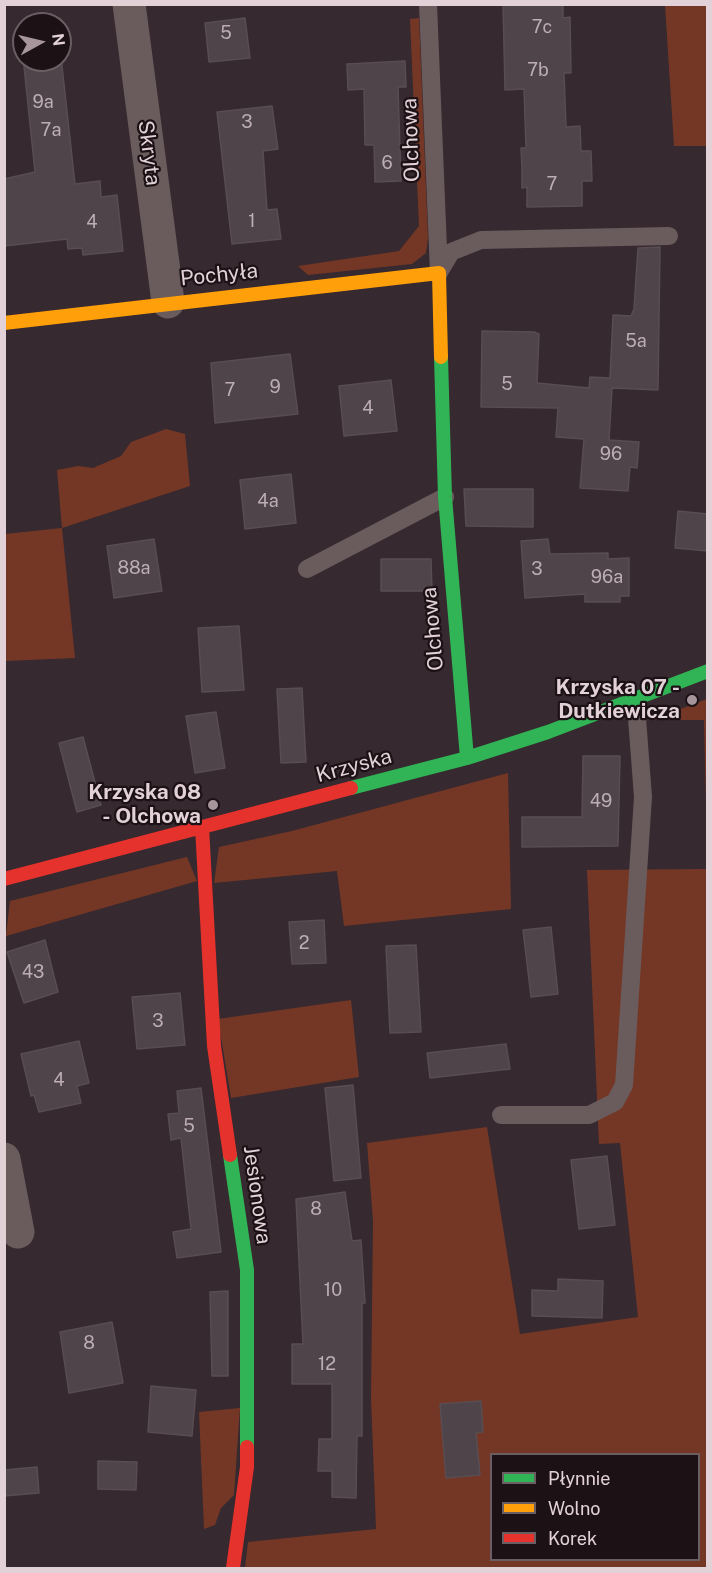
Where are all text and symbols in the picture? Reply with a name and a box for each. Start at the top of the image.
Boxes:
north arrow [12,12,72,72]
house number: 7c [532,16,552,38]
house number: 5 [220,22,232,44]
text: N [48,32,69,47]
house number: 7b [527,59,549,81]
house number: 9a [32,91,54,113]
street label: Olchowa [397,98,425,182]
house number: 3 [241,111,253,133]
house number: 7a [41,119,61,141]
street label: Skryta [133,119,165,187]
house number: 6 [381,152,393,174]
house number: 7 [547,173,557,195]
house number: 1 [248,210,256,232]
house number: 4 [86,211,98,233]
street label: Pochyła [179,258,259,292]
house number: 5a [625,330,647,352]
house number: 5 [501,373,513,395]
house number: 9 [269,376,281,398]
house number: 7 [225,379,235,401]
house number: 4 [362,397,374,419]
house number: 96 [600,443,622,465]
house number: 4a [257,490,279,512]
house number: 88a [117,557,151,579]
house number: 3 [531,558,543,580]
house number: 96a [591,566,623,588]
street label: Olchowa [417,586,449,672]
place label: Krzyska 07 - Dutkiewicza [555,675,680,725]
marker: Krzyska 07 - Dutkiewicza [685,693,699,707]
street label: Krzyska [313,744,395,788]
place label: Krzyska 08 - Olchowa [88,780,201,830]
house number: 49 [590,790,612,812]
marker: Krzyska 08 - Olchowa [206,798,220,812]
house number: 2 [299,932,309,954]
house number: 43 [22,961,44,983]
house number: 3 [152,1010,164,1032]
house number: 4 [53,1069,65,1091]
house number: 5 [183,1115,195,1137]
street label: Jesionowa [238,1144,276,1246]
house number: 8 [310,1198,322,1220]
house number: 10 [324,1279,342,1301]
house number: 8 [83,1332,95,1354]
house number: 12 [318,1353,336,1375]
legend [490,1453,700,1561]
text: Płynnie [548,1468,611,1489]
text: Wolno [548,1498,600,1519]
text: Korek [548,1528,597,1549]

